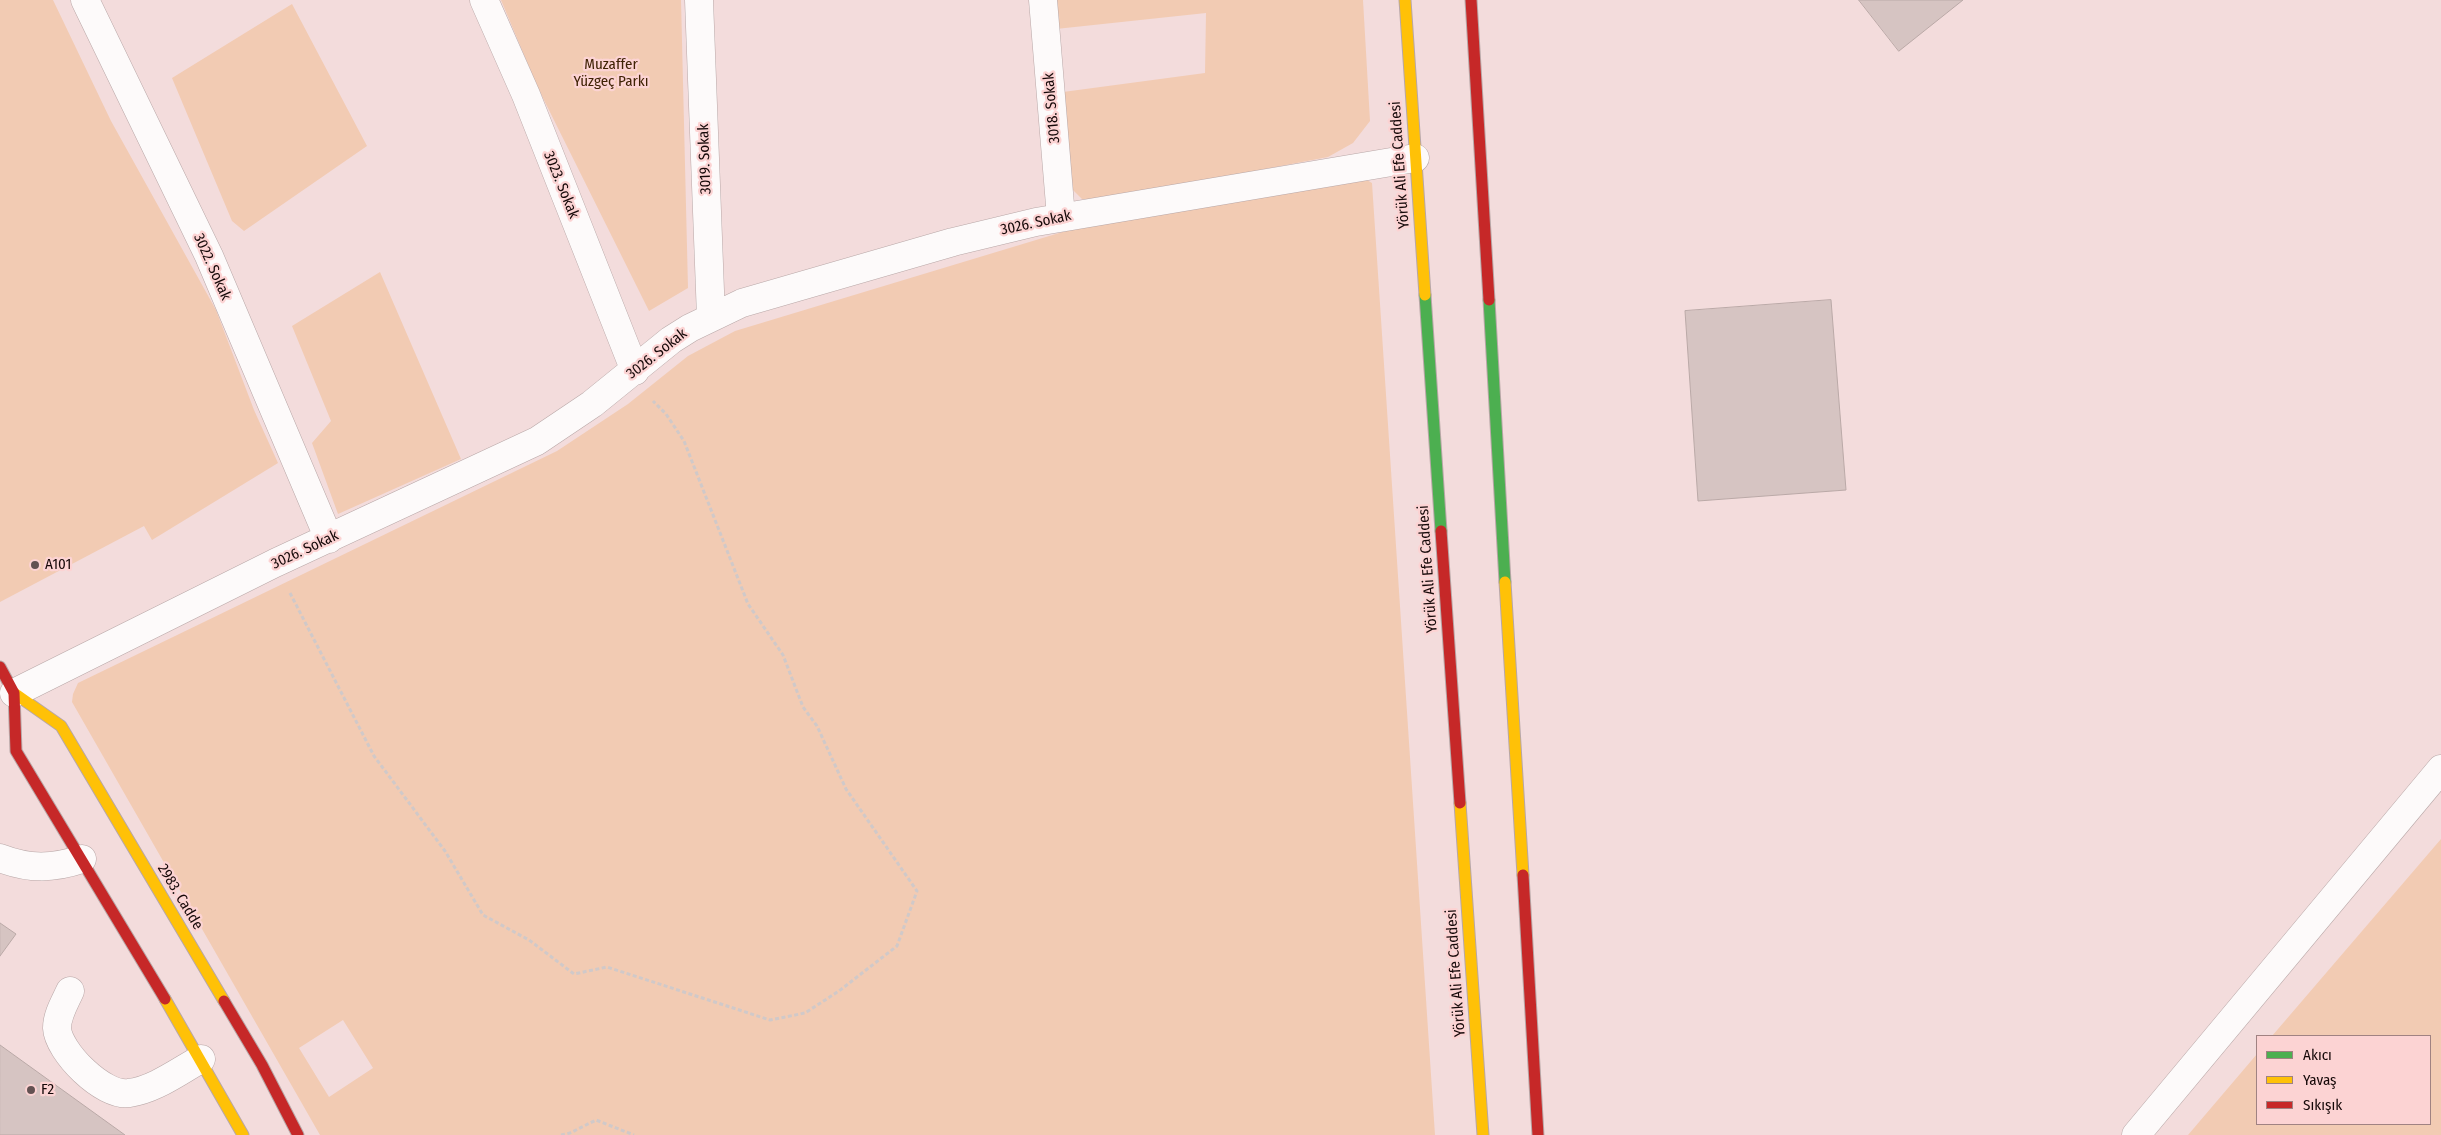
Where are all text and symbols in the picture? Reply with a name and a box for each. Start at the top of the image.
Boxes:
park label: Muzaffer Yüzgeç Parkı [574,56,648,91]
street label: 3018. Sokak [1040,72,1064,144]
street label: Yörük Ali Efe Caddesi [1387,101,1413,229]
street label: 3019. Sokak [695,123,715,195]
street label: 3023. Sokak [539,149,583,221]
street label: 3026. Sokak [999,207,1073,239]
street label: 3022. Sokak [189,231,235,303]
street label: 3026. Sokak [623,325,691,383]
street label: Yörük Ali Efe Caddesi [1415,505,1441,633]
street label: 3026. Sokak [269,527,341,573]
place label: A101 [45,556,71,574]
marker: A101 [29,559,41,571]
street label: 2983. Cadde [153,861,207,933]
street label: Yörük Ali Efe Caddesi [1443,909,1469,1037]
legend [2256,1035,2431,1125]
text: Akıcı [2303,1046,2332,1064]
text: Yavaş [2303,1071,2337,1089]
place label: F2 [41,1081,54,1099]
marker: F2 [25,1084,37,1096]
text: Sıkışık [2303,1096,2342,1114]

